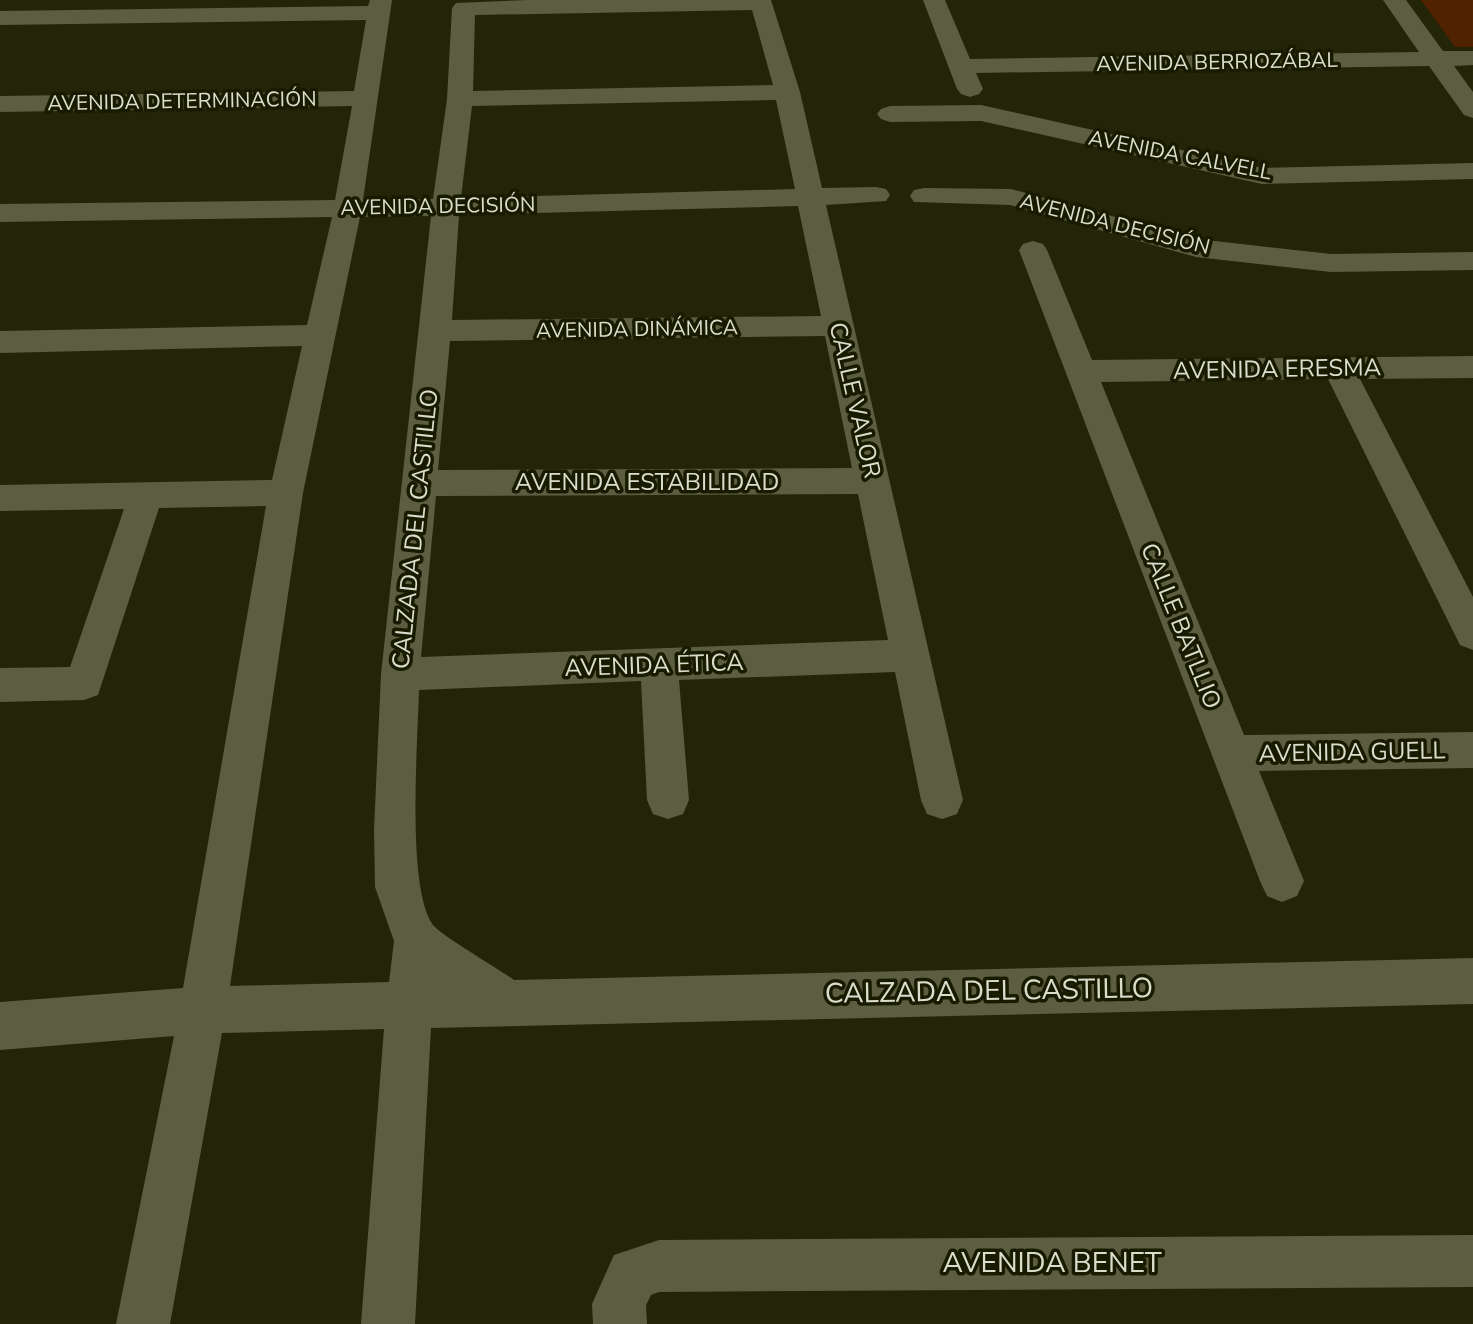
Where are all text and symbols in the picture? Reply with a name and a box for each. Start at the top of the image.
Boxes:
street label: AVENIDA BERRIOZÁBAL [1096,46,1339,78]
street label: AVENIDA DETERMINACIÓN [47,85,317,117]
street label: AVENIDA CALVELL [1086,124,1274,187]
street label: AVENIDA DECISIÓN [1017,187,1213,261]
street label: AVENIDA DECISIÓN [340,190,536,222]
street label: AVENIDA DINÁMICA [536,313,738,345]
street label: CALLE VALOR [822,319,888,481]
street label: AVENIDA ERESMA [1173,351,1382,387]
street label: CALZADA DEL CASTILLO [384,387,446,671]
street label: AVENIDA ESTABILIDAD [515,466,779,498]
street label: CALLE BATLLIO [1133,538,1229,714]
street label: AVENIDA ÉTICA [564,646,745,684]
street label: AVENIDA GUELL [1258,734,1446,770]
street label: CALZADA DEL CASTILLO [824,969,1154,1013]
street label: AVENIDA BENET [942,1244,1162,1282]

